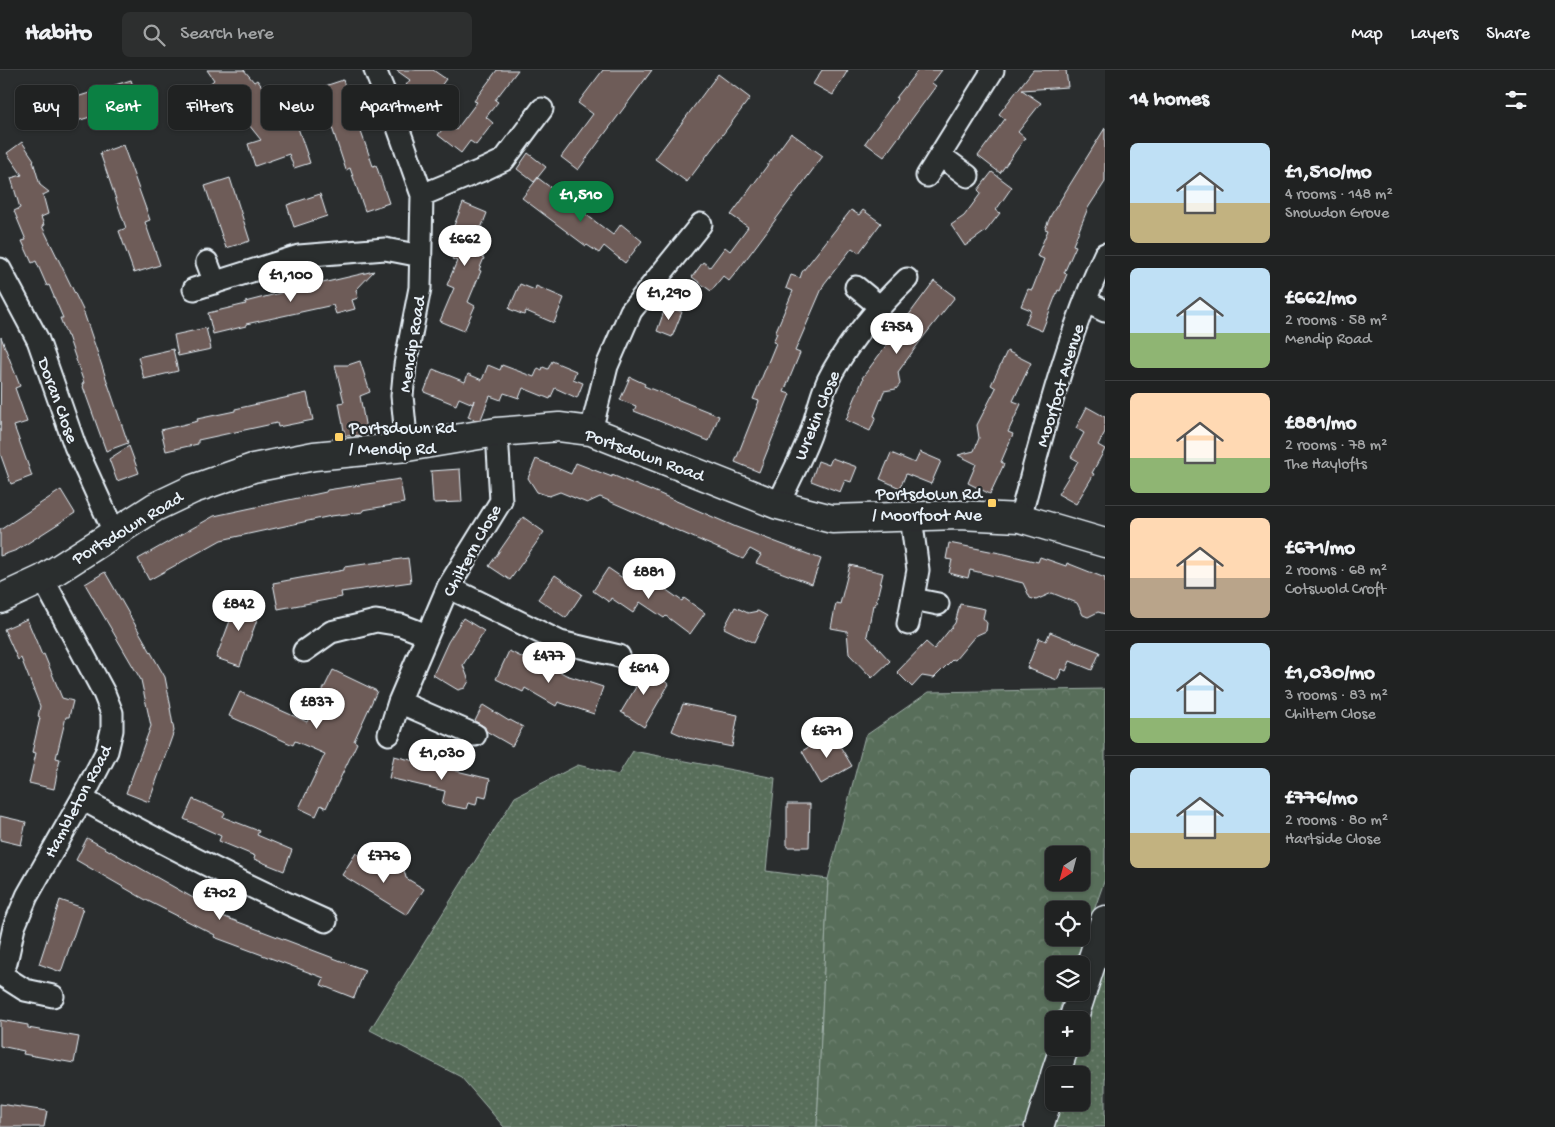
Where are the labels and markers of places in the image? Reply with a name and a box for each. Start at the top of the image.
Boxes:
pin: £1,510 [540,180,622,223]
pin: £662 [435,224,495,267]
pin: £1,100 [250,260,332,303]
pin: £1,290 [628,278,710,321]
pin: £754 [867,312,927,355]
place label: Portsdown Rd / Mendip Rd [348,419,457,461]
marker: Portsdown Rd / Mendip Rd [333,431,345,443]
place label: Portsdown Rd / Moorfoot Ave [872,485,983,527]
marker: Portsdown Rd / Moorfoot Ave [986,497,998,509]
pin: £881 [619,558,679,600]
pin: £842 [209,590,269,632]
pin: £477 [519,642,579,684]
pin: £614 [614,654,674,696]
pin: £837 [287,688,347,730]
pin: £671 [797,716,857,759]
pin: £1,030 [401,738,483,781]
pin: £776 [354,842,414,884]
pin: £702 [190,878,250,921]

